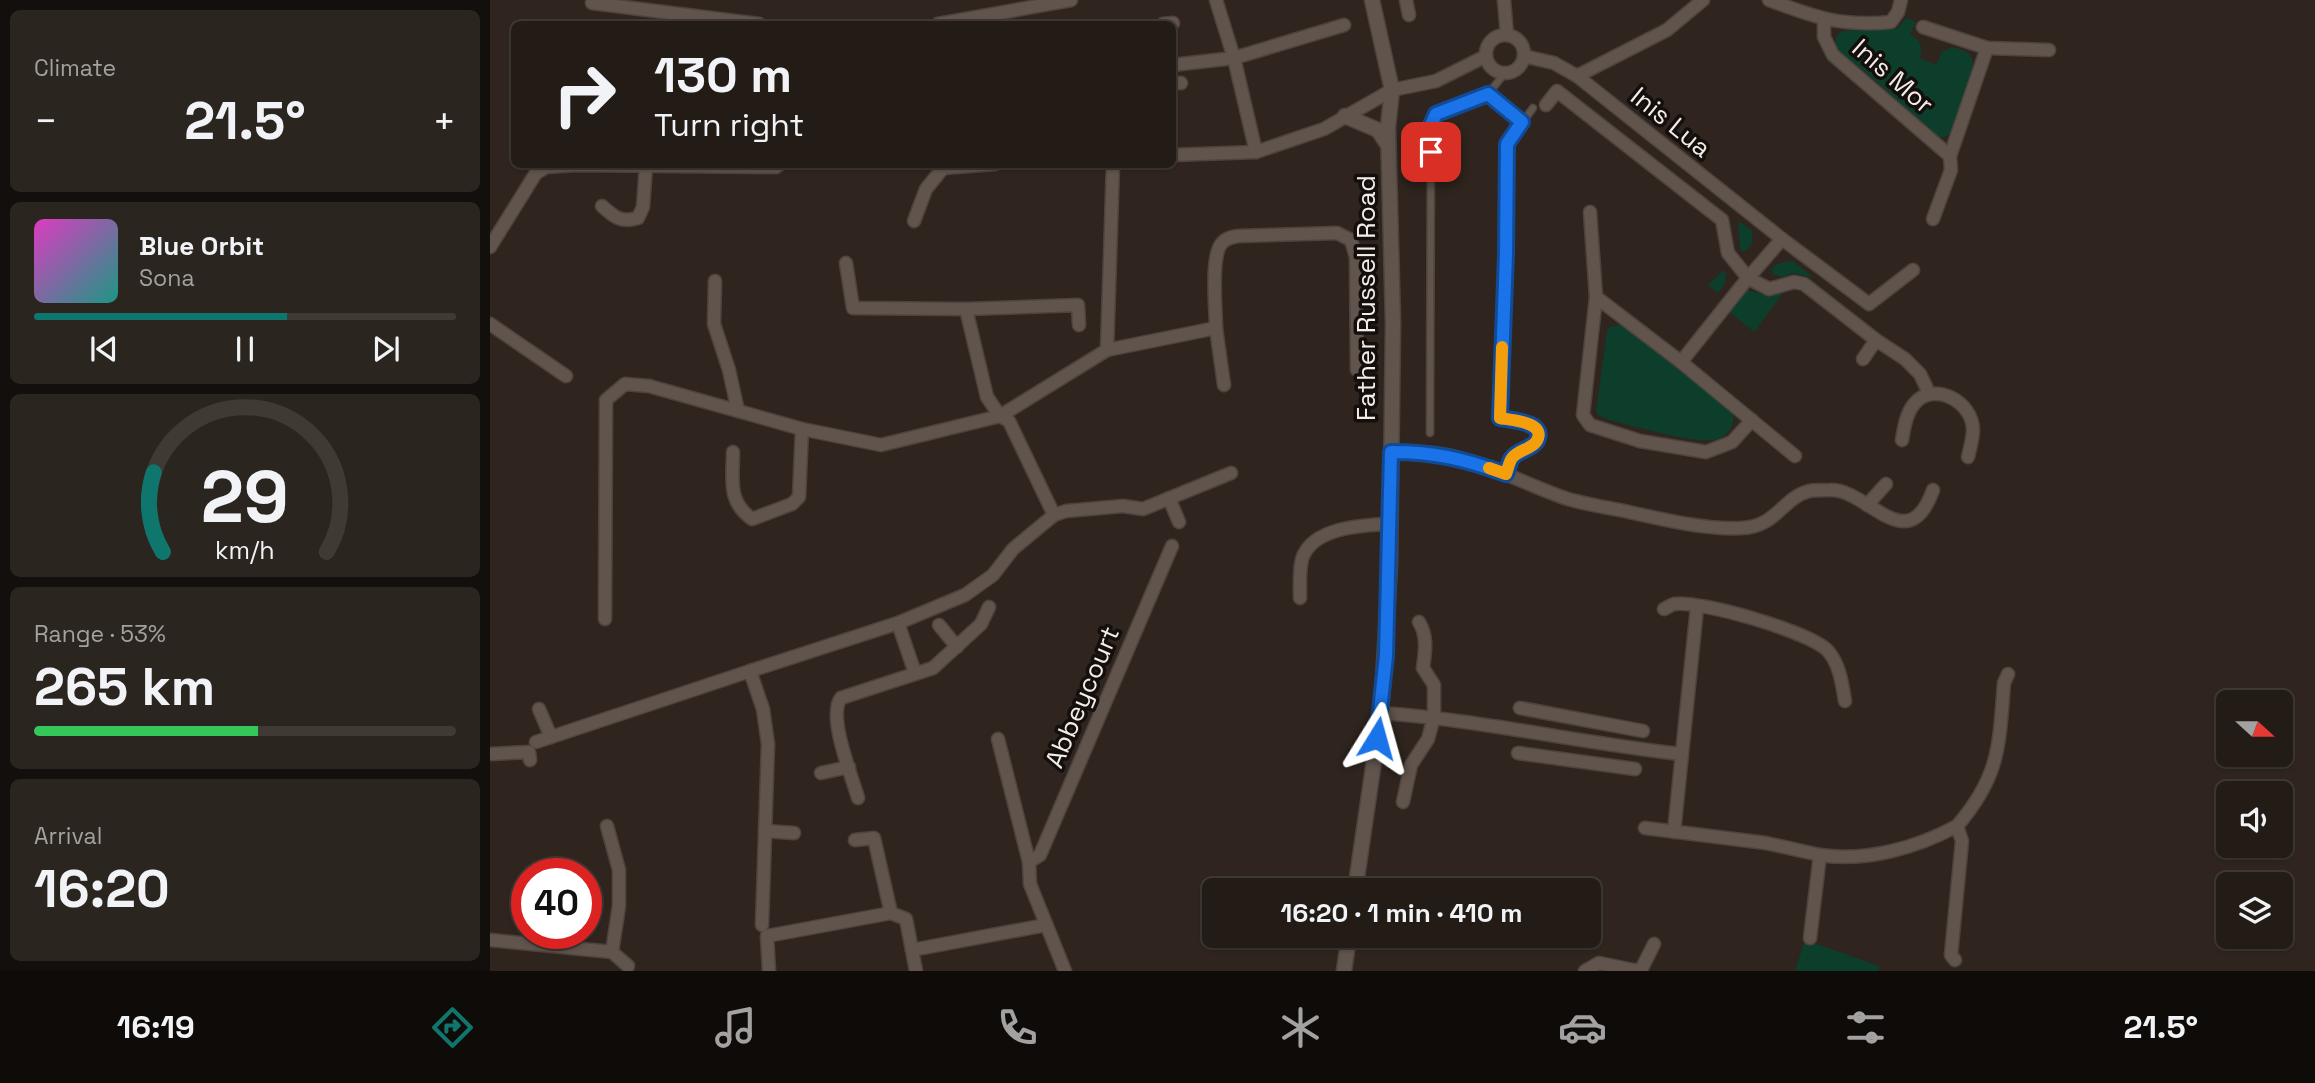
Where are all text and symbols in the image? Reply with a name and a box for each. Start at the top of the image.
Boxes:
street label: Inis Mor [1845,31,1941,121]
text: 130 m [654,44,792,106]
icon: right [539,49,630,140]
text: Climate [34,53,116,83]
street label: Inis Lua [1624,79,1718,165]
text: 21.5° [184,88,306,154]
text: − [34,97,58,145]
text: + [432,97,456,145]
text: Turn right [654,105,804,145]
pin [1401,122,1461,182]
icon: arrive [1412,133,1450,171]
street label: Father Russell Road [1349,175,1383,421]
text: Blue Orbit [139,229,264,263]
text: Sona [139,263,195,293]
icon: previous [85,330,123,368]
icon: pause [226,330,264,368]
icon: next [367,330,405,368]
text: 29 [201,450,289,543]
text: km/h [215,533,275,565]
text: Range · 53% [34,619,166,649]
street label: Abbeycourt [1037,621,1127,773]
text: 265 km [34,654,215,720]
north arrow [2216,690,2292,766]
map controls [2216,690,2293,949]
position arrow [1340,701,1414,775]
button: sound [2216,781,2293,858]
text: Arrival [34,821,102,851]
text: 16:20 [34,856,170,922]
speed limit sign: 40 [511,858,602,949]
button: layers [2216,872,2293,949]
text: 16:20 · 1 min · 410 m [1280,896,1523,930]
icon: directions [428,1003,477,1052]
icon: music [711,1003,760,1052]
icon: phone [993,1003,1042,1052]
icon: climate [1276,1003,1325,1052]
icon: car [1558,1003,1607,1052]
icon: filters [1841,1003,1890,1052]
text: 16:19 [117,1007,195,1047]
text: 21.5° [2123,1007,2198,1047]

